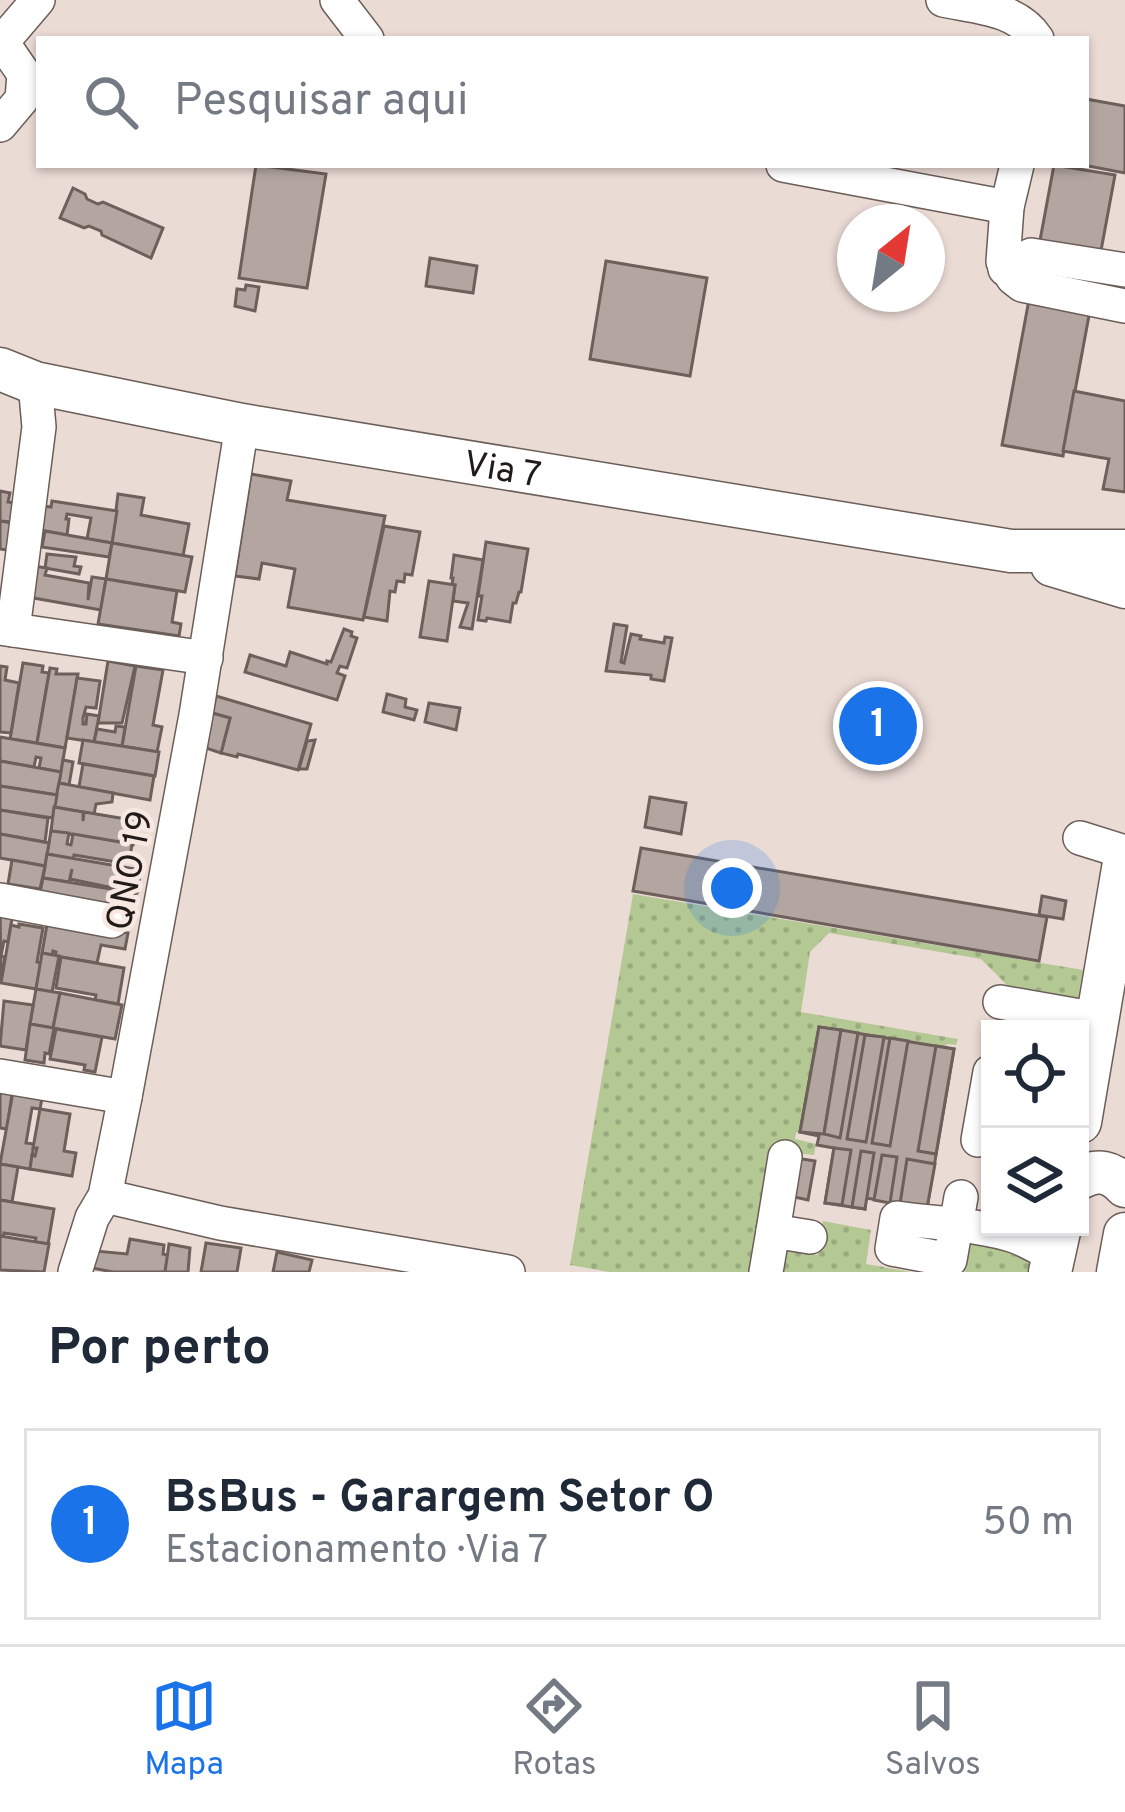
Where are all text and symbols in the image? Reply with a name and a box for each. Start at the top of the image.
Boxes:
search box [36,36,1089,168]
icon: search [78,69,144,135]
text: Pesquisar aqui [174,74,468,131]
north arrow [837,204,945,312]
street label: Via 7 [460,443,544,501]
pin: 1 [839,681,917,771]
street label: QNO 19 [98,807,166,935]
your location [702,858,762,918]
map controls [981,1020,1089,1236]
button: locate [981,1020,1089,1128]
button: layers [981,1128,1089,1236]
text: Por perto [48,1318,271,1383]
text: BsBus - Garargem Setor O [165,1471,714,1528]
text: 1 [82,1500,98,1549]
text: 50 m [983,1500,1074,1549]
text: Estacionamento · Via 7 [165,1528,548,1577]
tab: Mapa [144,1673,224,1787]
tab: Rotas [512,1673,596,1787]
tab: Salvos [885,1673,981,1787]

